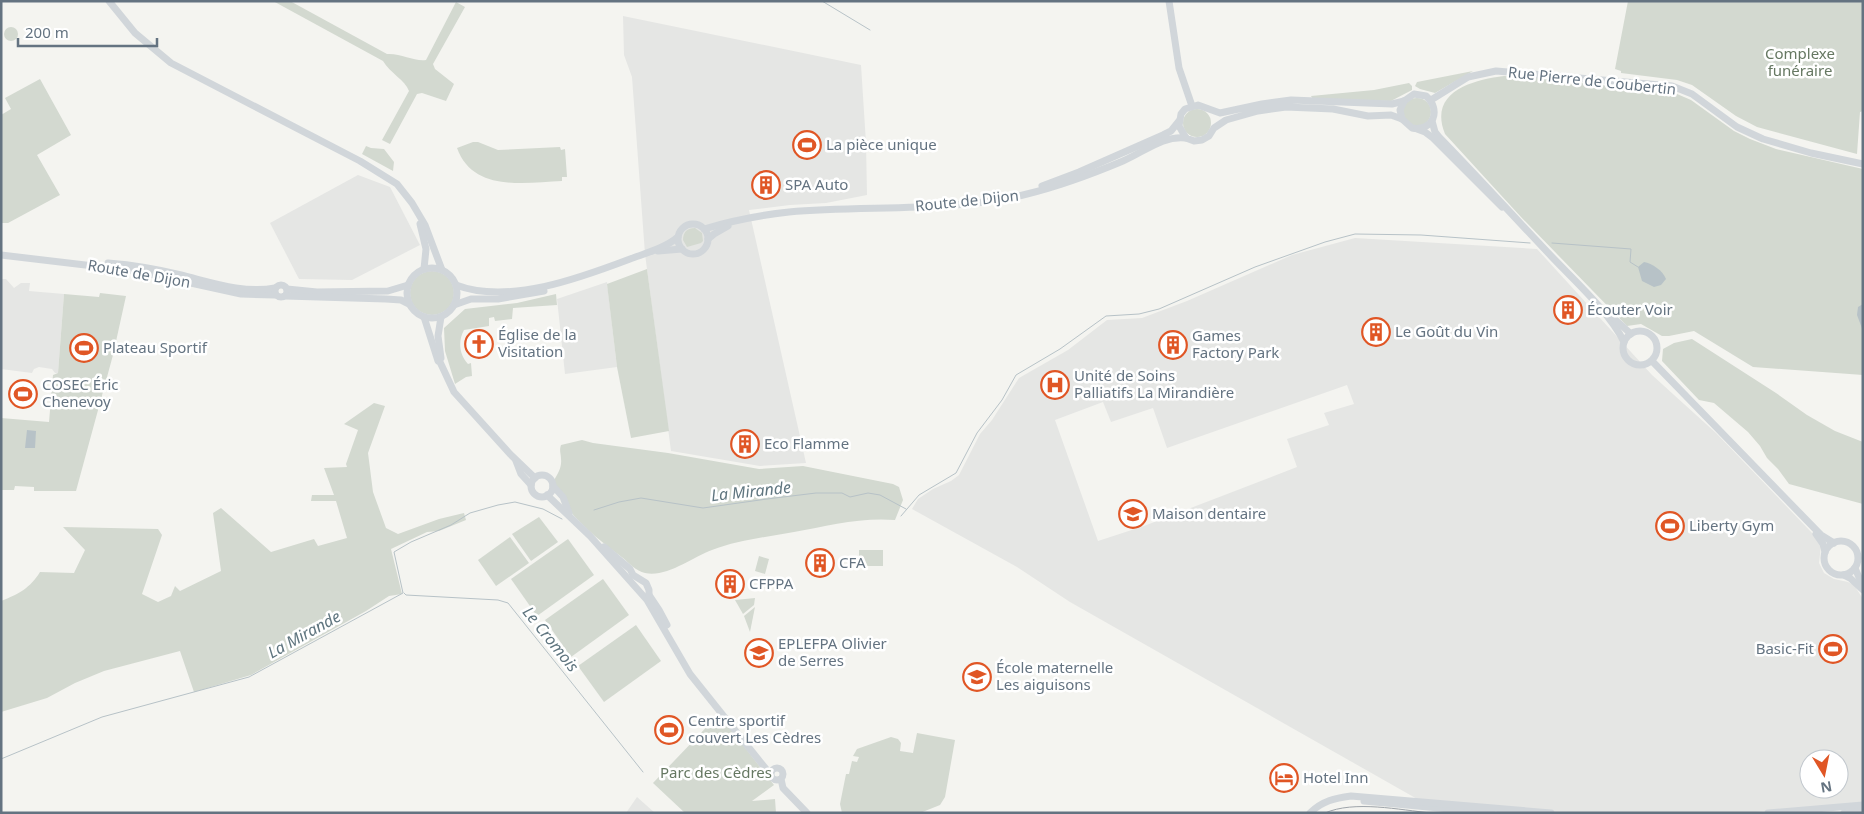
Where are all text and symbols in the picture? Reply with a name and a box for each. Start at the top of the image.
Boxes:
scale bar [18,15,156,47]
text: 200 m [25,22,69,42]
park label: Complexe funéraire [1765,43,1835,80]
street label: Rue Pierre de Coubertin [1507,61,1677,99]
sports icon: La pièce unique [792,130,822,160]
place label: La pièce unique [826,134,937,154]
building icon: SPA Auto [751,170,781,200]
place label: SPA Auto [785,174,848,194]
street label: Route de Dijon [914,185,1020,215]
street label: Route de Dijon [86,254,192,292]
building icon: Écouter Voir [1553,295,1583,325]
place label: Écouter Voir [1587,299,1673,319]
building icon: Le Goût du Vin [1361,317,1391,347]
place label: Le Goût du Vin [1395,321,1498,341]
place label: Église de la Visitation [498,324,577,361]
place label: Games Factory Park [1192,325,1279,362]
church icon: Église de la Visitation [464,329,494,359]
building icon: Games Factory Park [1158,330,1188,360]
sports icon: Plateau Sportif [69,333,99,363]
place label: Plateau Sportif [103,337,208,357]
place label: Unité de Soins Palliatifs La Mirandière [1074,365,1234,402]
hospital icon: Unité de Soins Palliatifs La Mirandière [1040,370,1070,400]
place label: COSEC Éric Chenevoy [42,374,118,411]
sports icon: COSEC Éric Chenevoy [8,379,38,409]
building icon: Eco Flamme [730,429,760,459]
place label: Eco Flamme [764,433,849,453]
water label: La Mirande [710,476,792,506]
school or university icon: Maison dentaire [1118,499,1148,529]
place label: Maison dentaire [1152,503,1266,523]
sports icon: Liberty Gym [1655,511,1685,541]
place label: Liberty Gym [1689,515,1774,535]
building icon: CFA [805,548,835,578]
place label: CFA [839,552,866,572]
building icon: CFPPA [715,569,745,599]
place label: CFPPA [749,573,794,593]
water label: Le Cromois [518,602,584,676]
water label: La Mirande [264,605,344,663]
place label: EPLEFPA Olivier de Serres [778,633,887,670]
sports icon: Basic-Fit [1818,634,1848,664]
school or university icon: EPLEFPA Olivier de Serres [744,638,774,668]
place label: Basic-Fit [1756,638,1815,658]
place label: École maternelle Les aiguisons [996,657,1113,694]
school or university icon: École maternelle Les aiguisons [962,662,992,692]
place label: Centre sportif couvert Les Cèdres [688,710,821,747]
sports icon: Centre sportif couvert Les Cèdres [654,715,684,745]
north arrow [1799,749,1849,799]
park label: Parc des Cèdres [660,762,772,782]
hotel icon: Hotel Inn [1269,763,1299,793]
place label: Hotel Inn [1303,767,1368,787]
text: N [1819,777,1834,798]

